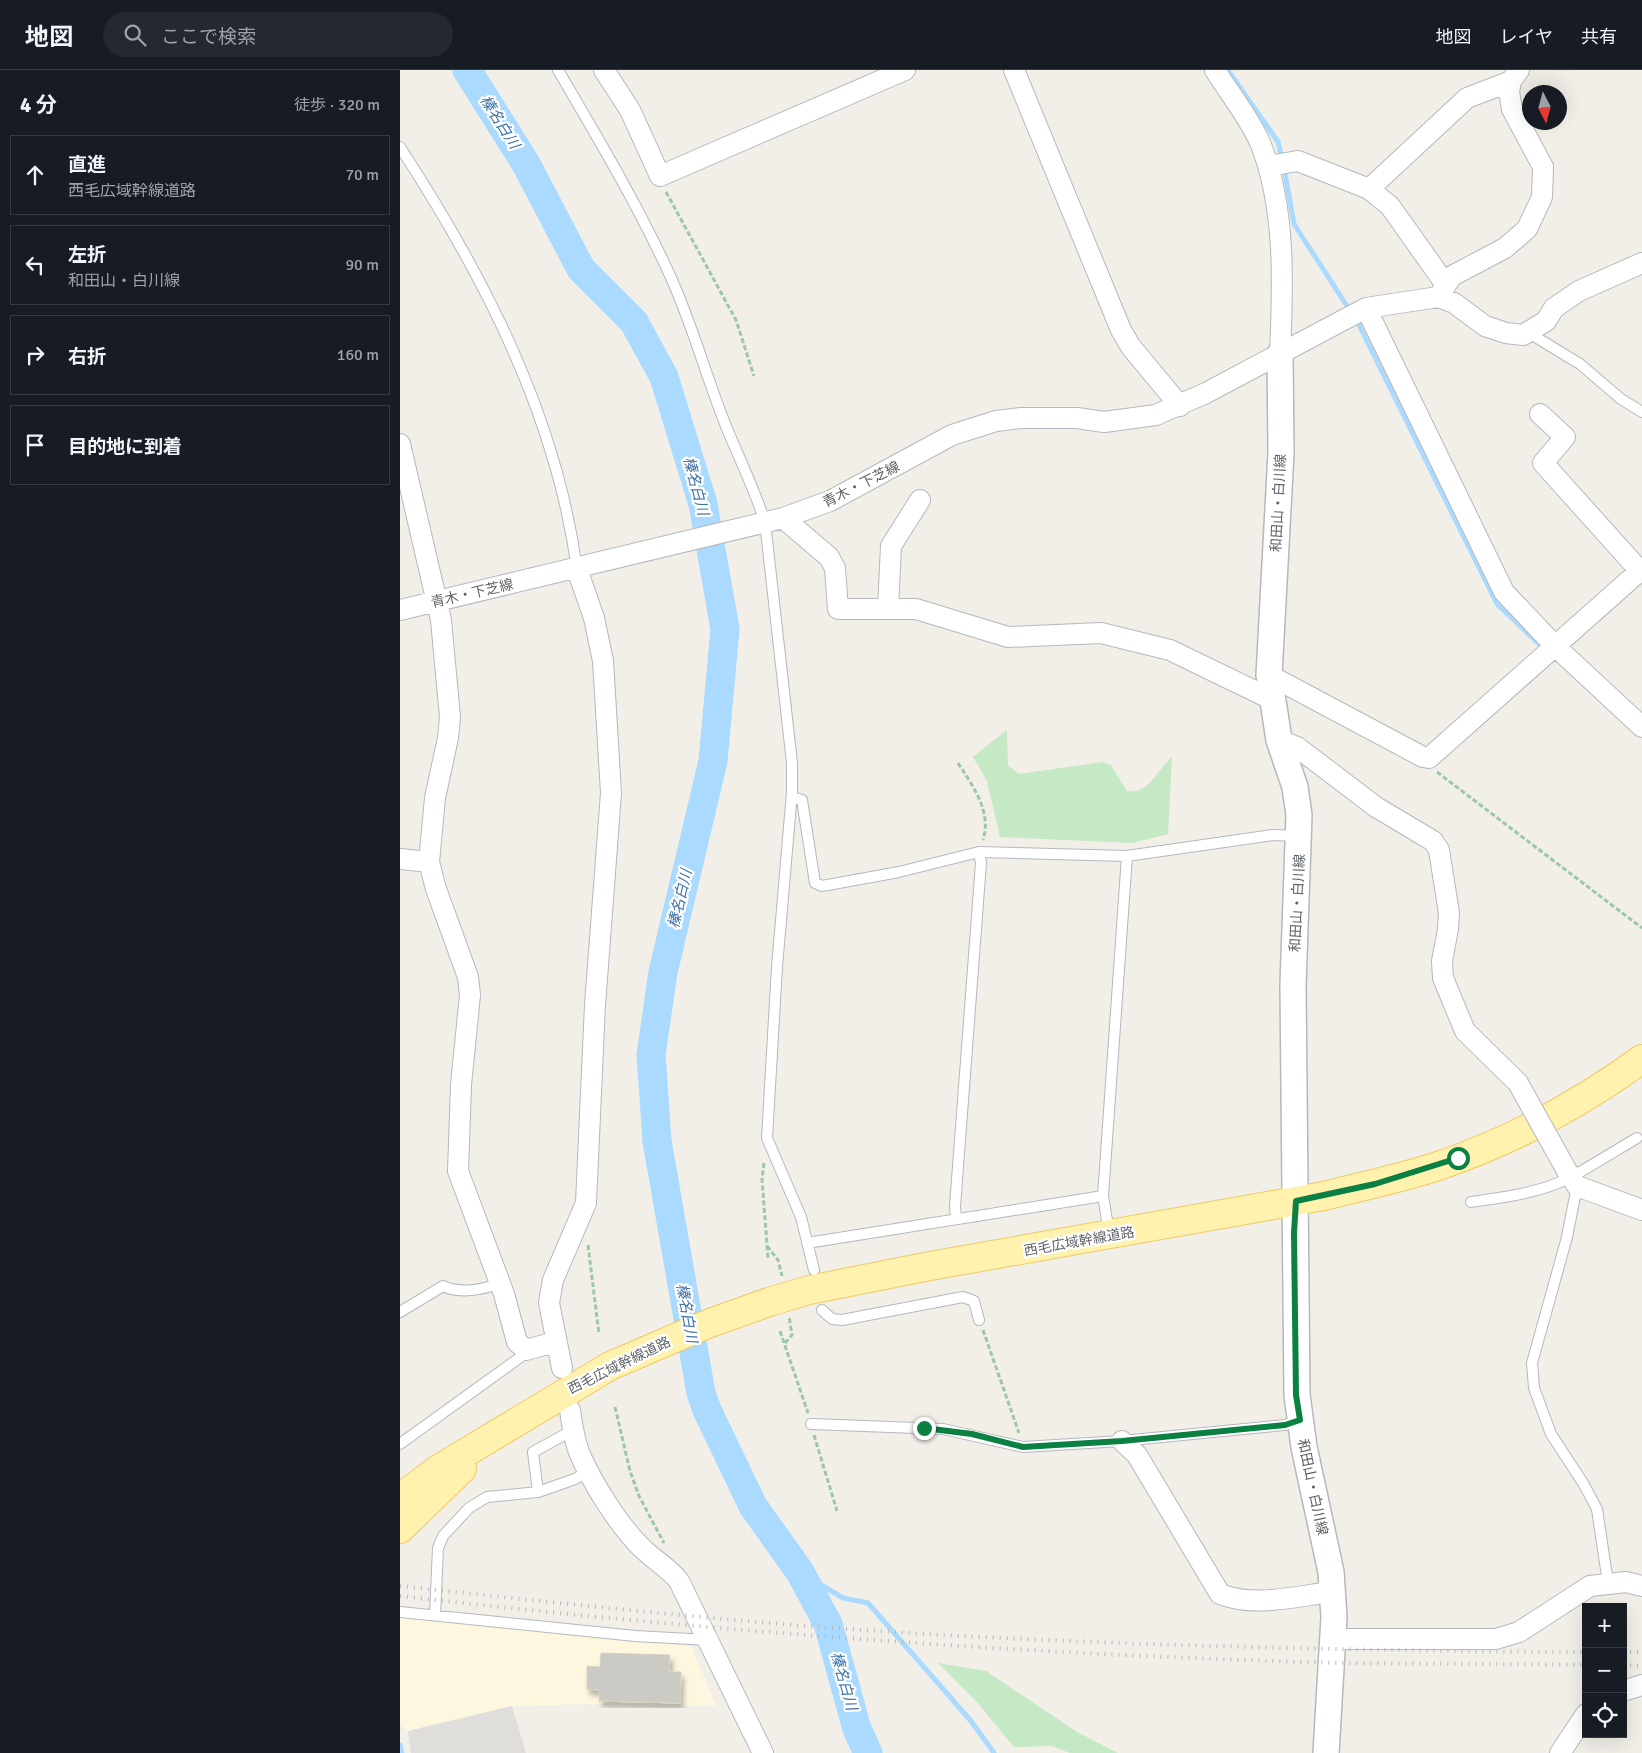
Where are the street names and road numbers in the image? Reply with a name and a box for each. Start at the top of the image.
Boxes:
street label: 和田山・白川線 [1267,454,1290,552]
street label: 青木・下芝線 [820,458,903,511]
street label: 青木・下芝線 [429,576,515,611]
street label: 和田山・白川線 [1286,854,1309,952]
street label: 西毛広域幹線道路 [1022,1223,1136,1260]
street label: 西毛広域幹線道路 [565,1333,673,1398]
street label: 和田山・白川線 [1294,1437,1331,1537]

